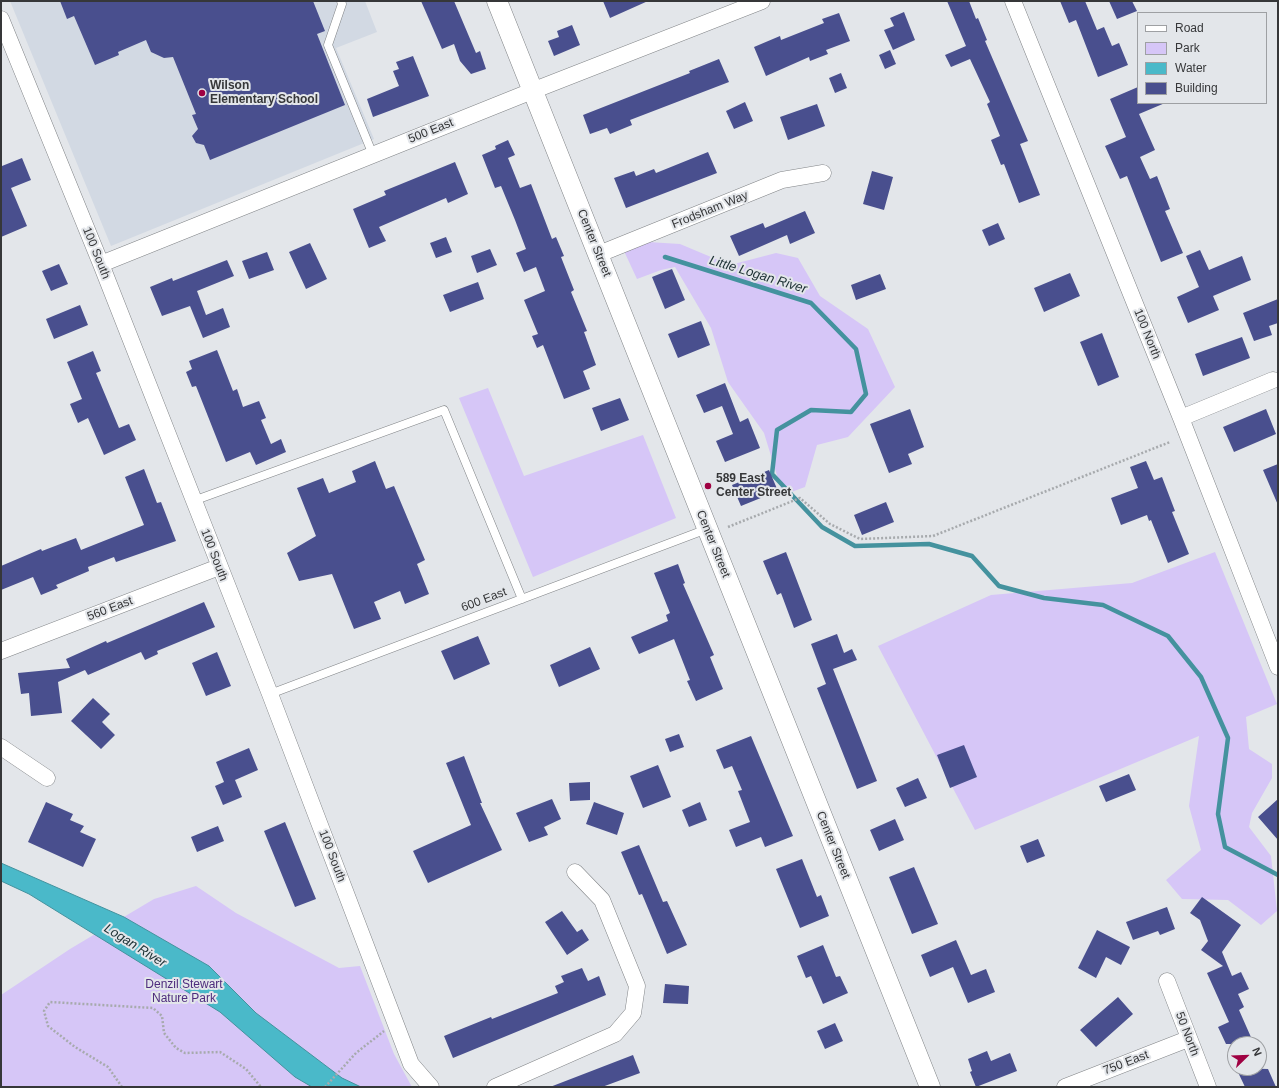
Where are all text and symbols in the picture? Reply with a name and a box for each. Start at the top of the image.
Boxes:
legend [1137,12,1267,104]
text: Road [1175,21,1204,35]
text: Park [1175,41,1200,55]
text: Water [1175,61,1207,75]
place label: Wilson Elementary School [210,79,318,107]
text: Building [1175,81,1218,95]
marker: Wilson Elementary School [197,88,207,98]
street label: 500 East [406,115,456,147]
street label: Frodsham Way [670,188,750,232]
street label: Center Street [574,207,614,279]
street label: 100 South [79,225,113,281]
water label: Little Logan River [707,253,809,297]
street label: 100 North [1130,307,1164,361]
place label: 589 East Center Street [716,472,791,500]
marker: 589 East Center Street [703,481,713,491]
street label: Center Street [693,508,733,580]
street label: 100 South [197,527,231,583]
street label: 600 East [459,585,509,615]
street label: 560 East [85,594,135,624]
street label: Center Street [813,809,853,881]
street label: 100 South [315,828,349,884]
water label: Logan River [101,921,169,971]
park label: Denzil Stewart Nature Park [145,978,223,1006]
street label: 50 North [1172,1010,1202,1058]
north arrow [1227,1036,1267,1076]
text: N [1250,1046,1264,1058]
street label: 750 East [1101,1048,1151,1078]

